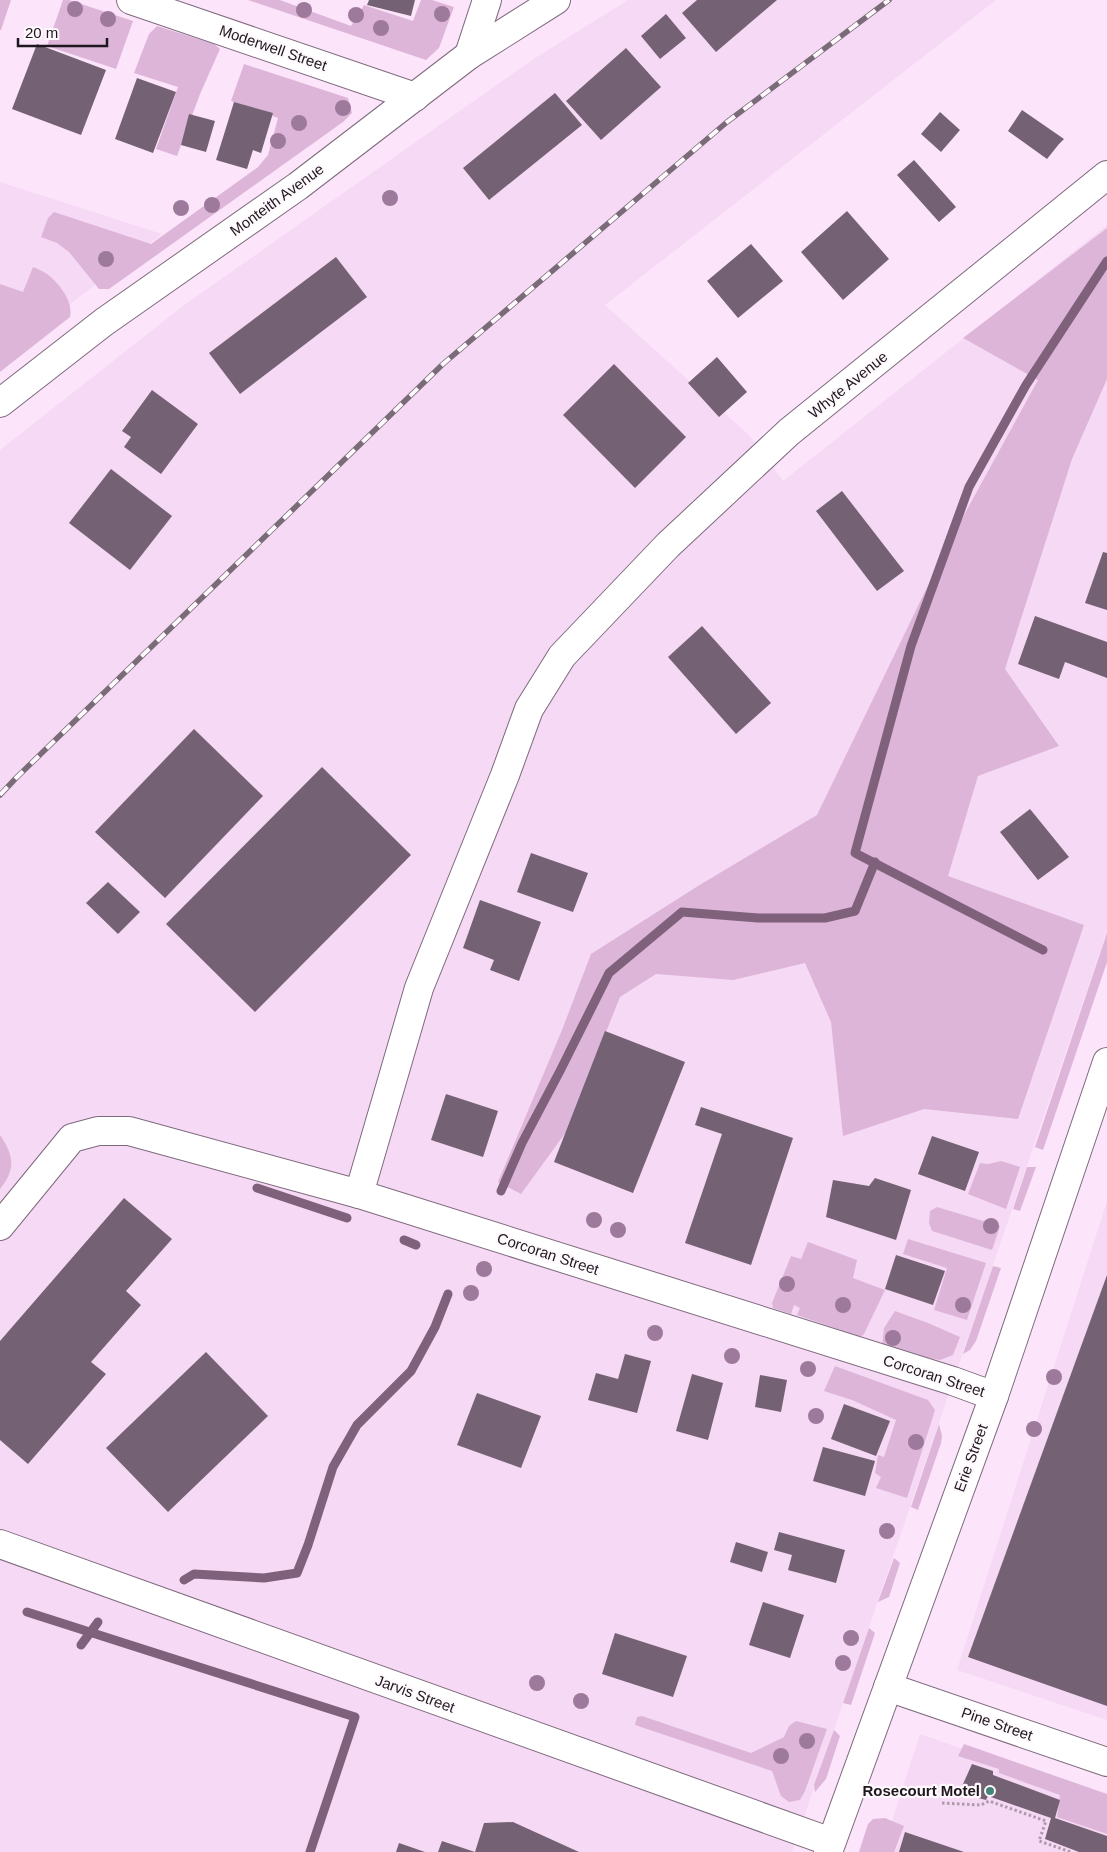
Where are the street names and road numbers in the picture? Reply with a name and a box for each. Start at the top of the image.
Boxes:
street label: Moderwell Street [217,21,330,74]
street label: Monteith Avenue [227,160,327,239]
street label: Whyte Avenue [805,348,891,422]
street label: Corcoran Street [495,1229,602,1278]
street label: Corcoran Street [881,1351,988,1400]
street label: Erie Street [950,1421,991,1494]
street label: Jarvis Street [373,1671,458,1716]
street label: Pine Street [959,1703,1036,1744]

